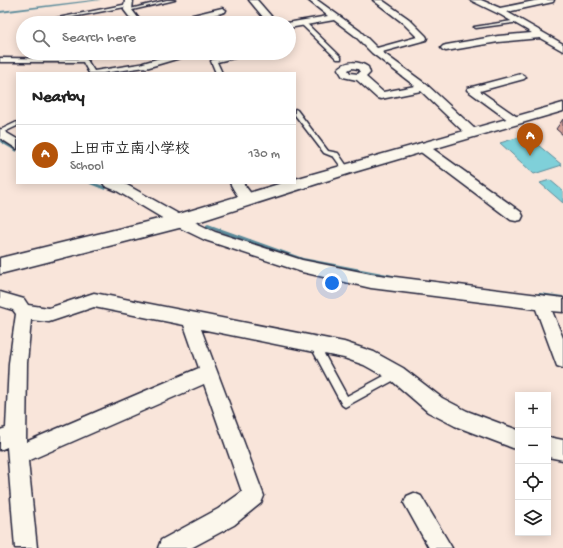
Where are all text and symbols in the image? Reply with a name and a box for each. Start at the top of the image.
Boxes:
search box [16,16,296,60]
icon: search [30,27,52,49]
text: Search here [62,29,136,47]
text: Nearby [32,88,85,108]
pin: A [517,123,543,156]
text: 上田市立南小学校 [70,141,190,159]
text: A [41,147,49,162]
text: 130 m [248,147,280,162]
text: School [70,159,104,174]
your location [322,273,342,293]
map controls [515,392,551,536]
button: + [515,392,551,428]
button: − [515,428,551,464]
button: locate [515,464,551,500]
button: layers [515,500,551,536]

